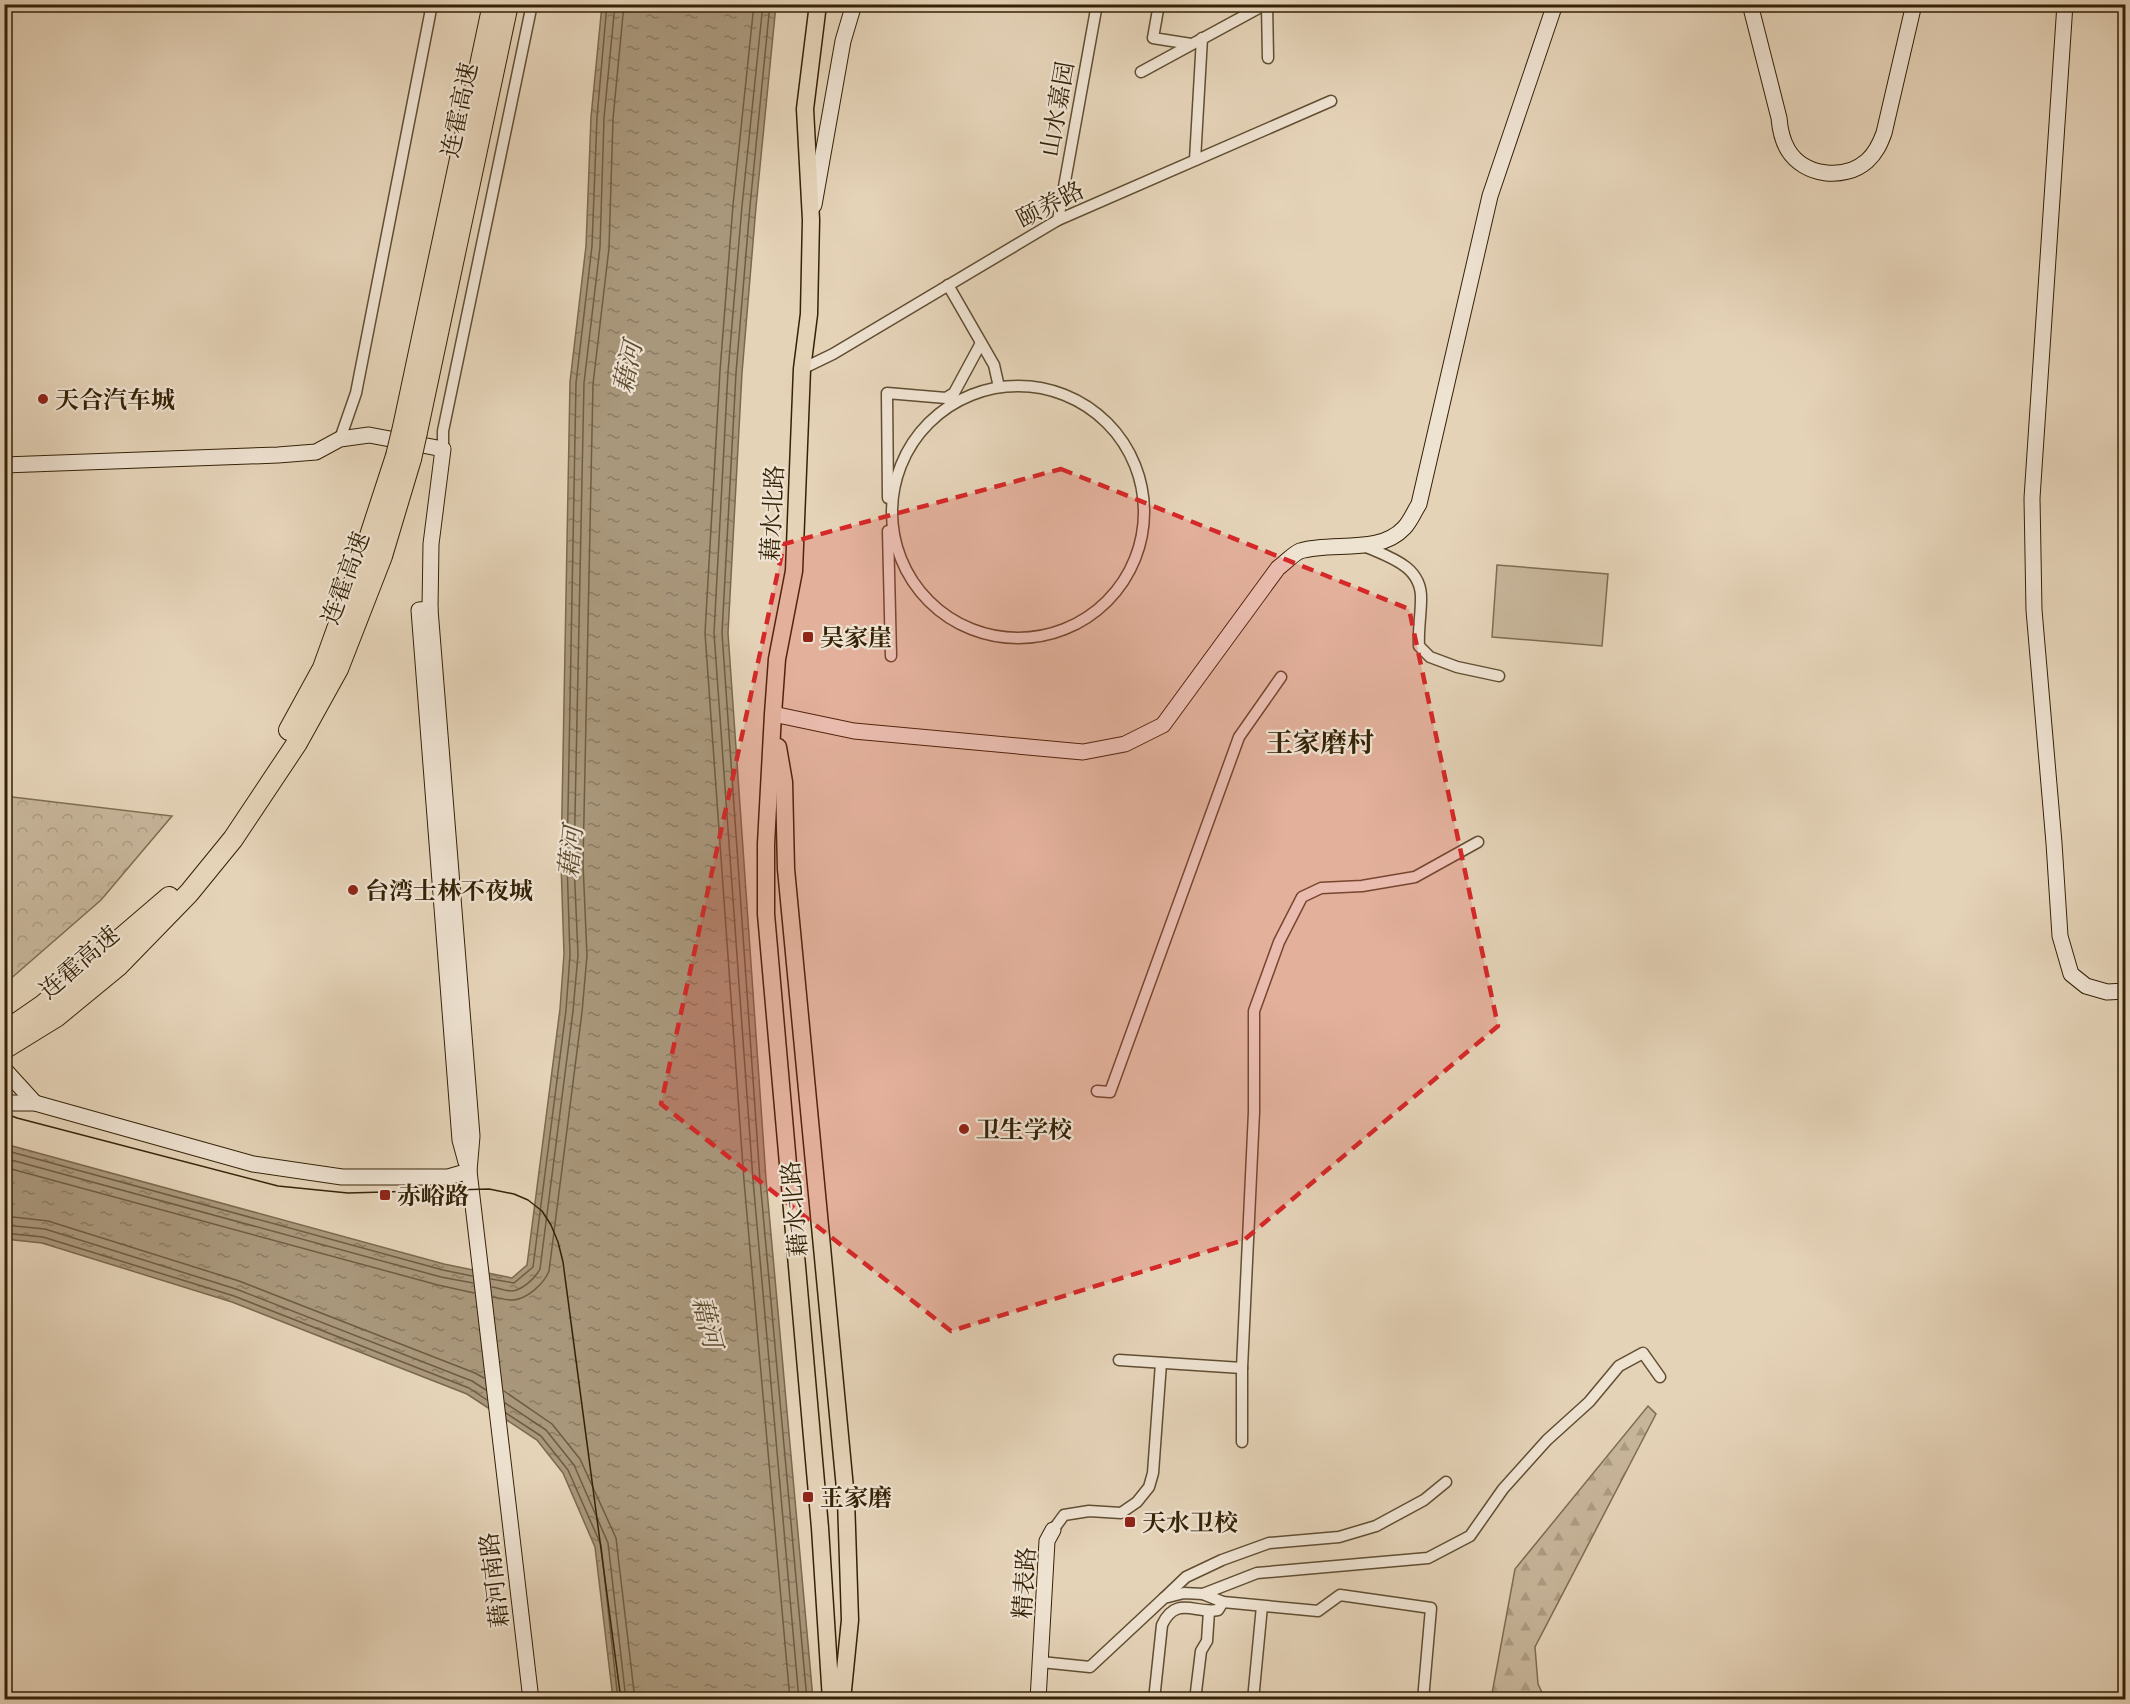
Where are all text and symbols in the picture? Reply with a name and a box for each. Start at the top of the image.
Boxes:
street label: 连霍高速 [432,59,486,161]
street label: 山水嘉园 [1031,59,1083,159]
street label: 颐养路 [1010,172,1090,236]
water label: 藉河 [602,333,653,397]
place label: 天合汽车城 [55,382,175,417]
marker: 天合汽车城 [36,392,50,406]
street label: 藉水北路 [752,464,792,562]
street label: 连霍高速 [312,527,378,629]
place label: 吴家崖 [820,620,892,655]
marker: 吴家崖 [801,630,815,644]
district label: 王家磨村 [1266,722,1374,762]
water label: 藉河 [548,820,593,880]
place label: 台湾士林不夜城 [365,873,533,908]
marker: 台湾士林不夜城 [346,883,360,897]
street label: 连霍高速 [31,917,127,1007]
place label: 卫生学校 [976,1112,1072,1147]
marker: 卫生学校 [957,1122,971,1136]
street label: 藉水北路 [772,1160,816,1258]
place label: 赤峪路 [397,1178,469,1213]
marker: 赤峪路 [378,1188,392,1202]
water label: 藉河 [683,1292,734,1356]
place label: 王家磨 [820,1480,892,1515]
marker: 王家磨 [801,1490,815,1504]
place label: 天水卫校 [1142,1505,1238,1540]
marker: 天水卫校 [1123,1515,1137,1529]
street label: 藉河南路 [471,1530,517,1630]
street label: 精表路 [1004,1546,1044,1620]

